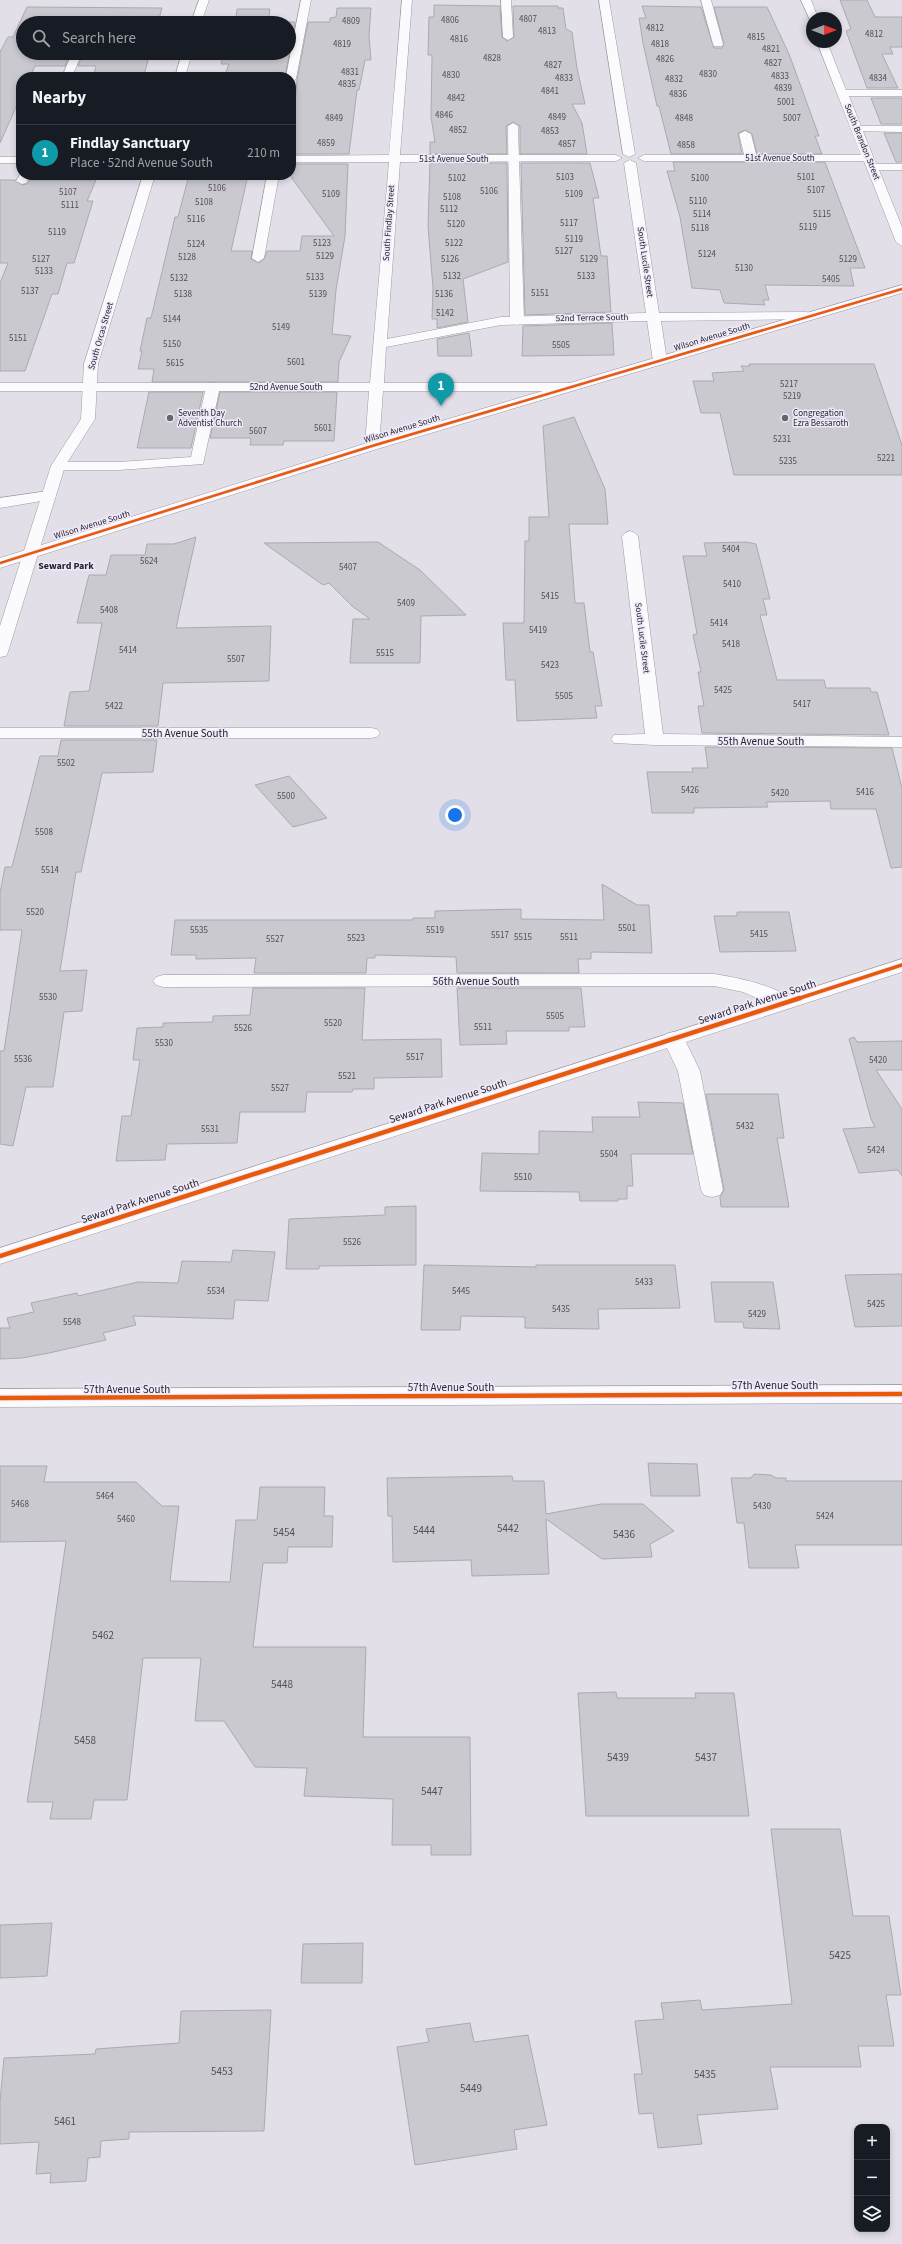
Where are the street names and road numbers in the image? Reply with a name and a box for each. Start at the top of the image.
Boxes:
street label: South Brandon Street [841,102,883,182]
street label: 51st Avenue South [745,152,815,165]
street label: 51st Avenue South [419,153,489,166]
street label: South Findlay Street [380,184,398,262]
street label: South Lucile Street [634,226,656,298]
street label: South Orcas Street [85,301,117,371]
street label: 52nd Terrace South [556,311,629,325]
street label: Wilson Avenue South [672,319,752,355]
street label: 52nd Avenue South [250,381,322,394]
street label: Wilson Avenue South [362,411,442,447]
street label: Wilson Avenue South [52,507,132,543]
street label: South Lucile Street [631,602,653,674]
street label: 55th Avenue South [142,726,228,741]
street label: 55th Avenue South [718,734,804,749]
street label: 56th Avenue South [433,974,519,989]
street label: Seward Park Avenue South [696,976,818,1028]
street label: Seward Park Avenue South [387,1075,509,1127]
street label: Seward Park Avenue South [79,1175,201,1227]
street label: 57th Avenue South [732,1378,818,1393]
street label: 57th Avenue South [408,1380,494,1395]
street label: 57th Avenue South [84,1382,170,1397]

